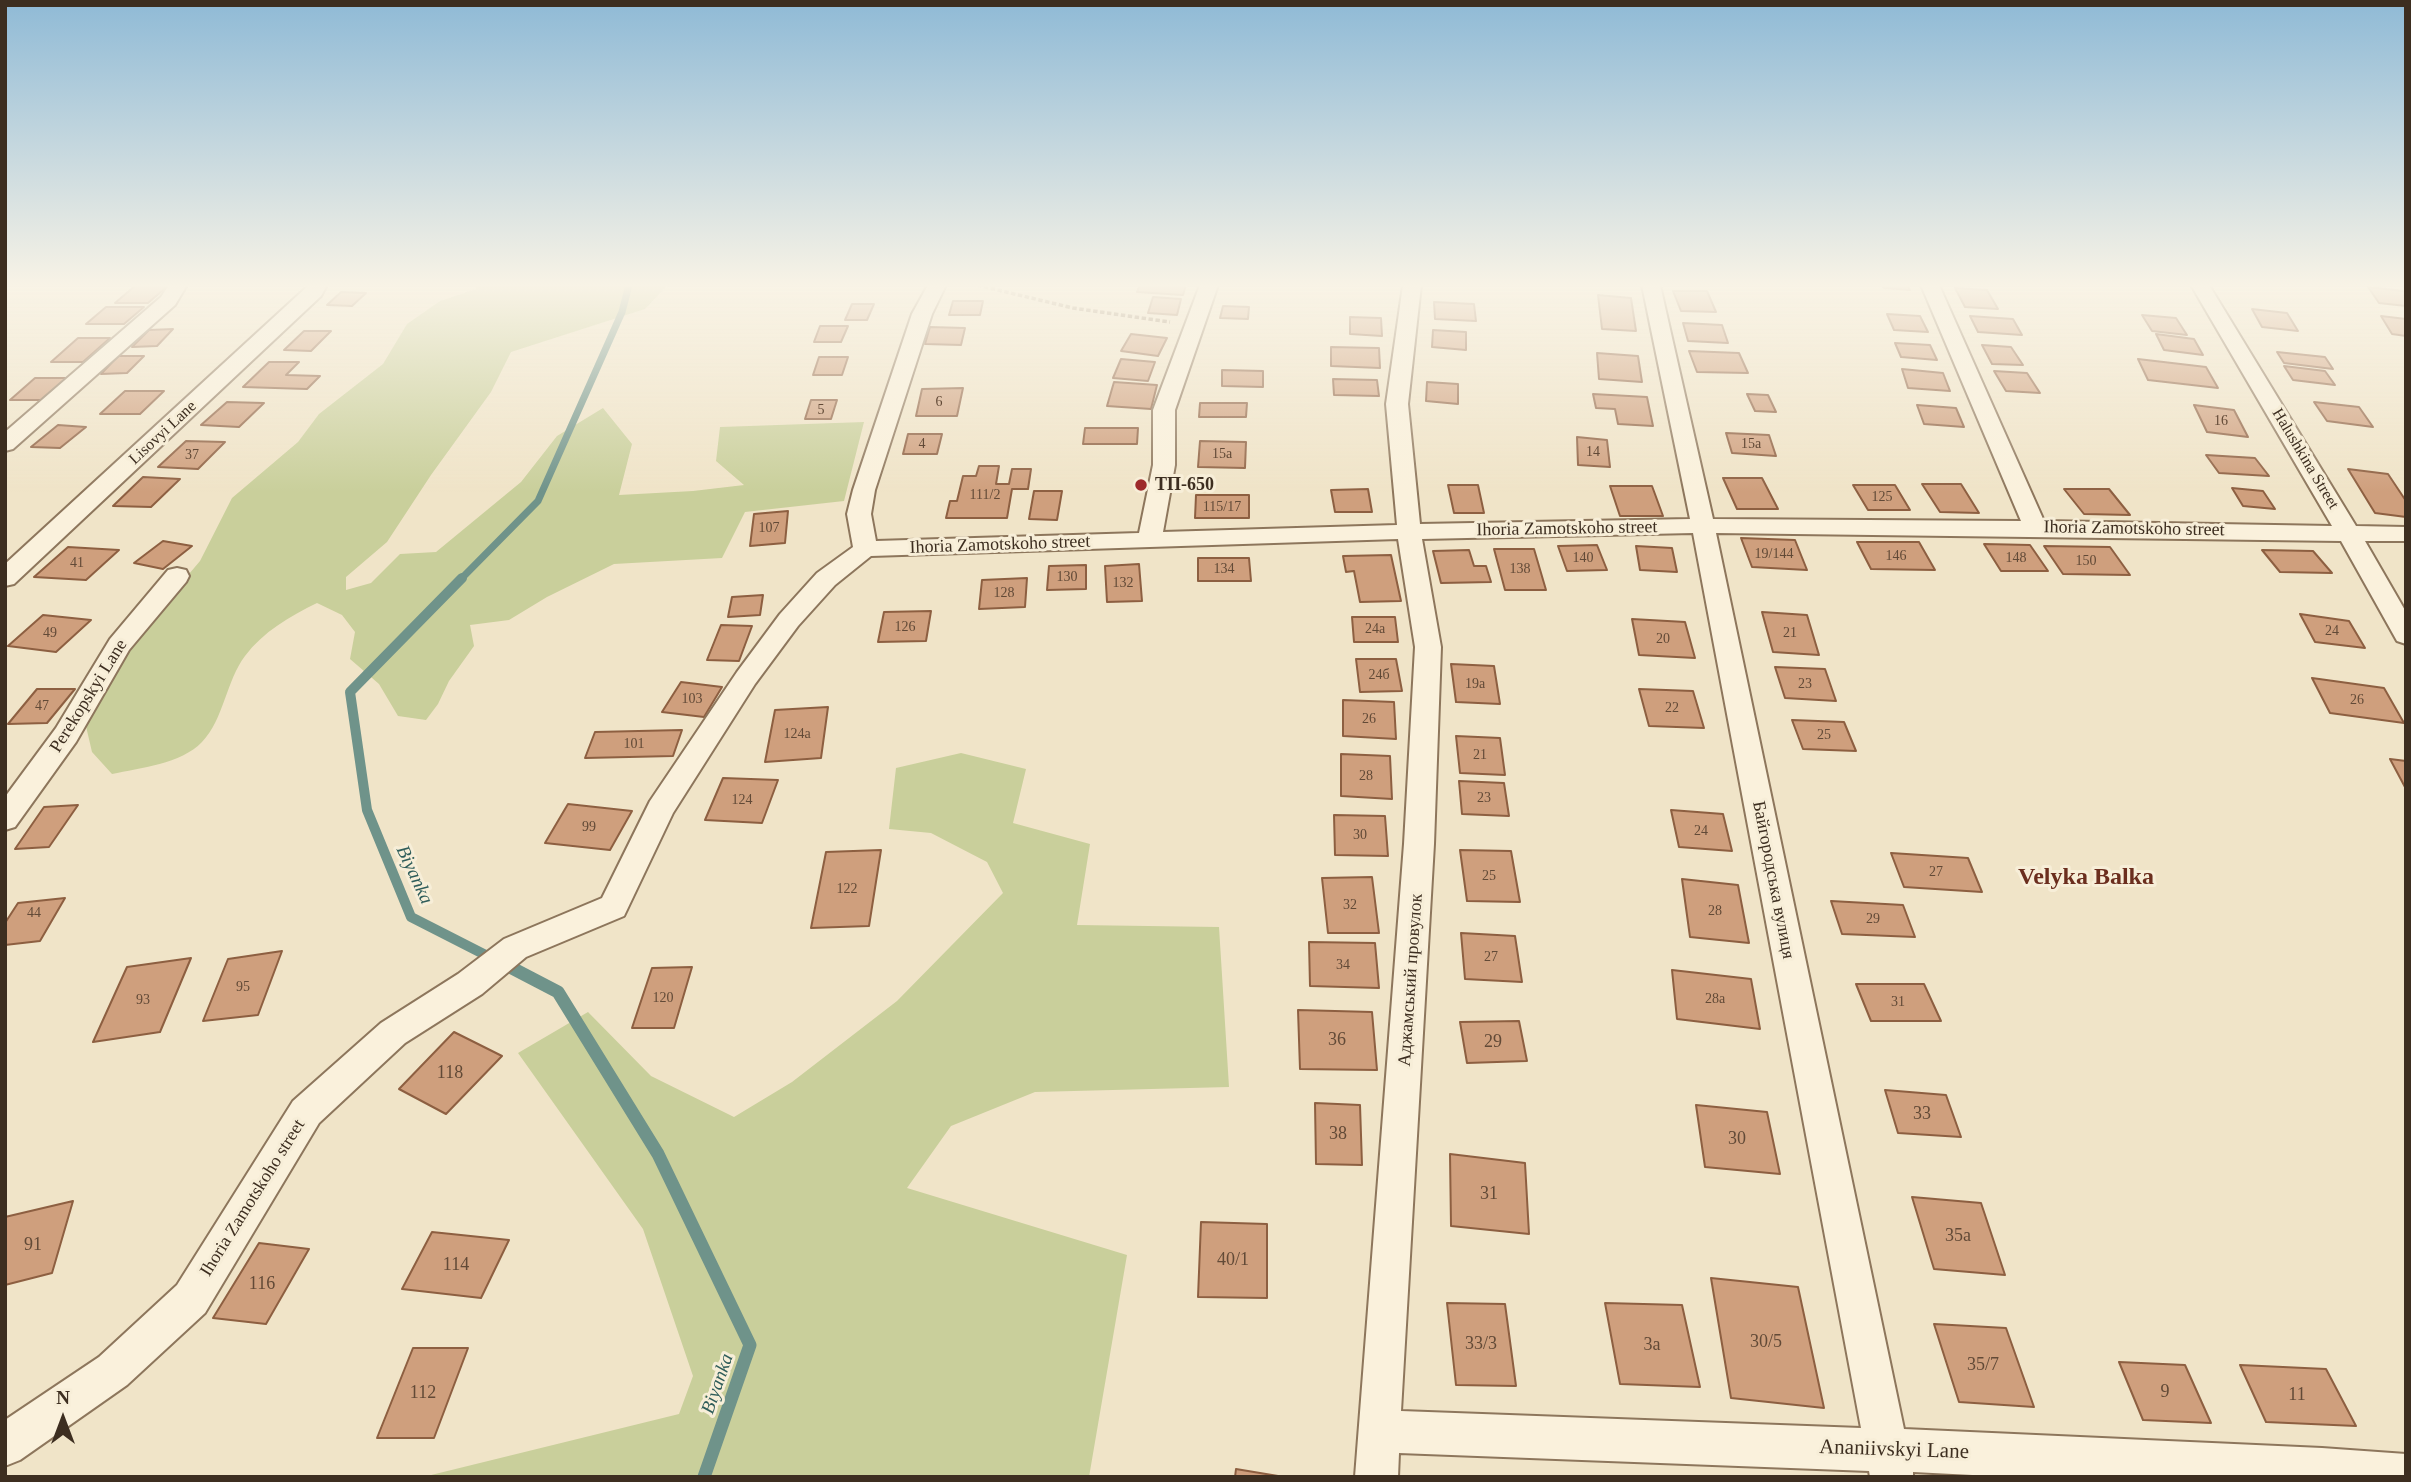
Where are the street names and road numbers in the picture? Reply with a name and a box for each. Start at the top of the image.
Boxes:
street label: Lisovyi Lane [125,397,201,469]
street label: Halushkina Street [2267,405,2343,513]
street label: Ihoria Zamotskoho street [1476,517,1658,541]
street label: Ihoria Zamotskoho street [2043,517,2225,541]
street label: Ihoria Zamotskoho street [909,531,1091,559]
street label: Perekopskyi Lane [46,635,132,757]
street label: Байгородська вулиця [1747,799,1799,961]
street label: Аджамський провулок [1394,893,1428,1067]
street label: Ihoria Zamotskoho street [196,1116,310,1280]
street label: Ananiivskyi Lane [1819,1435,1969,1465]

